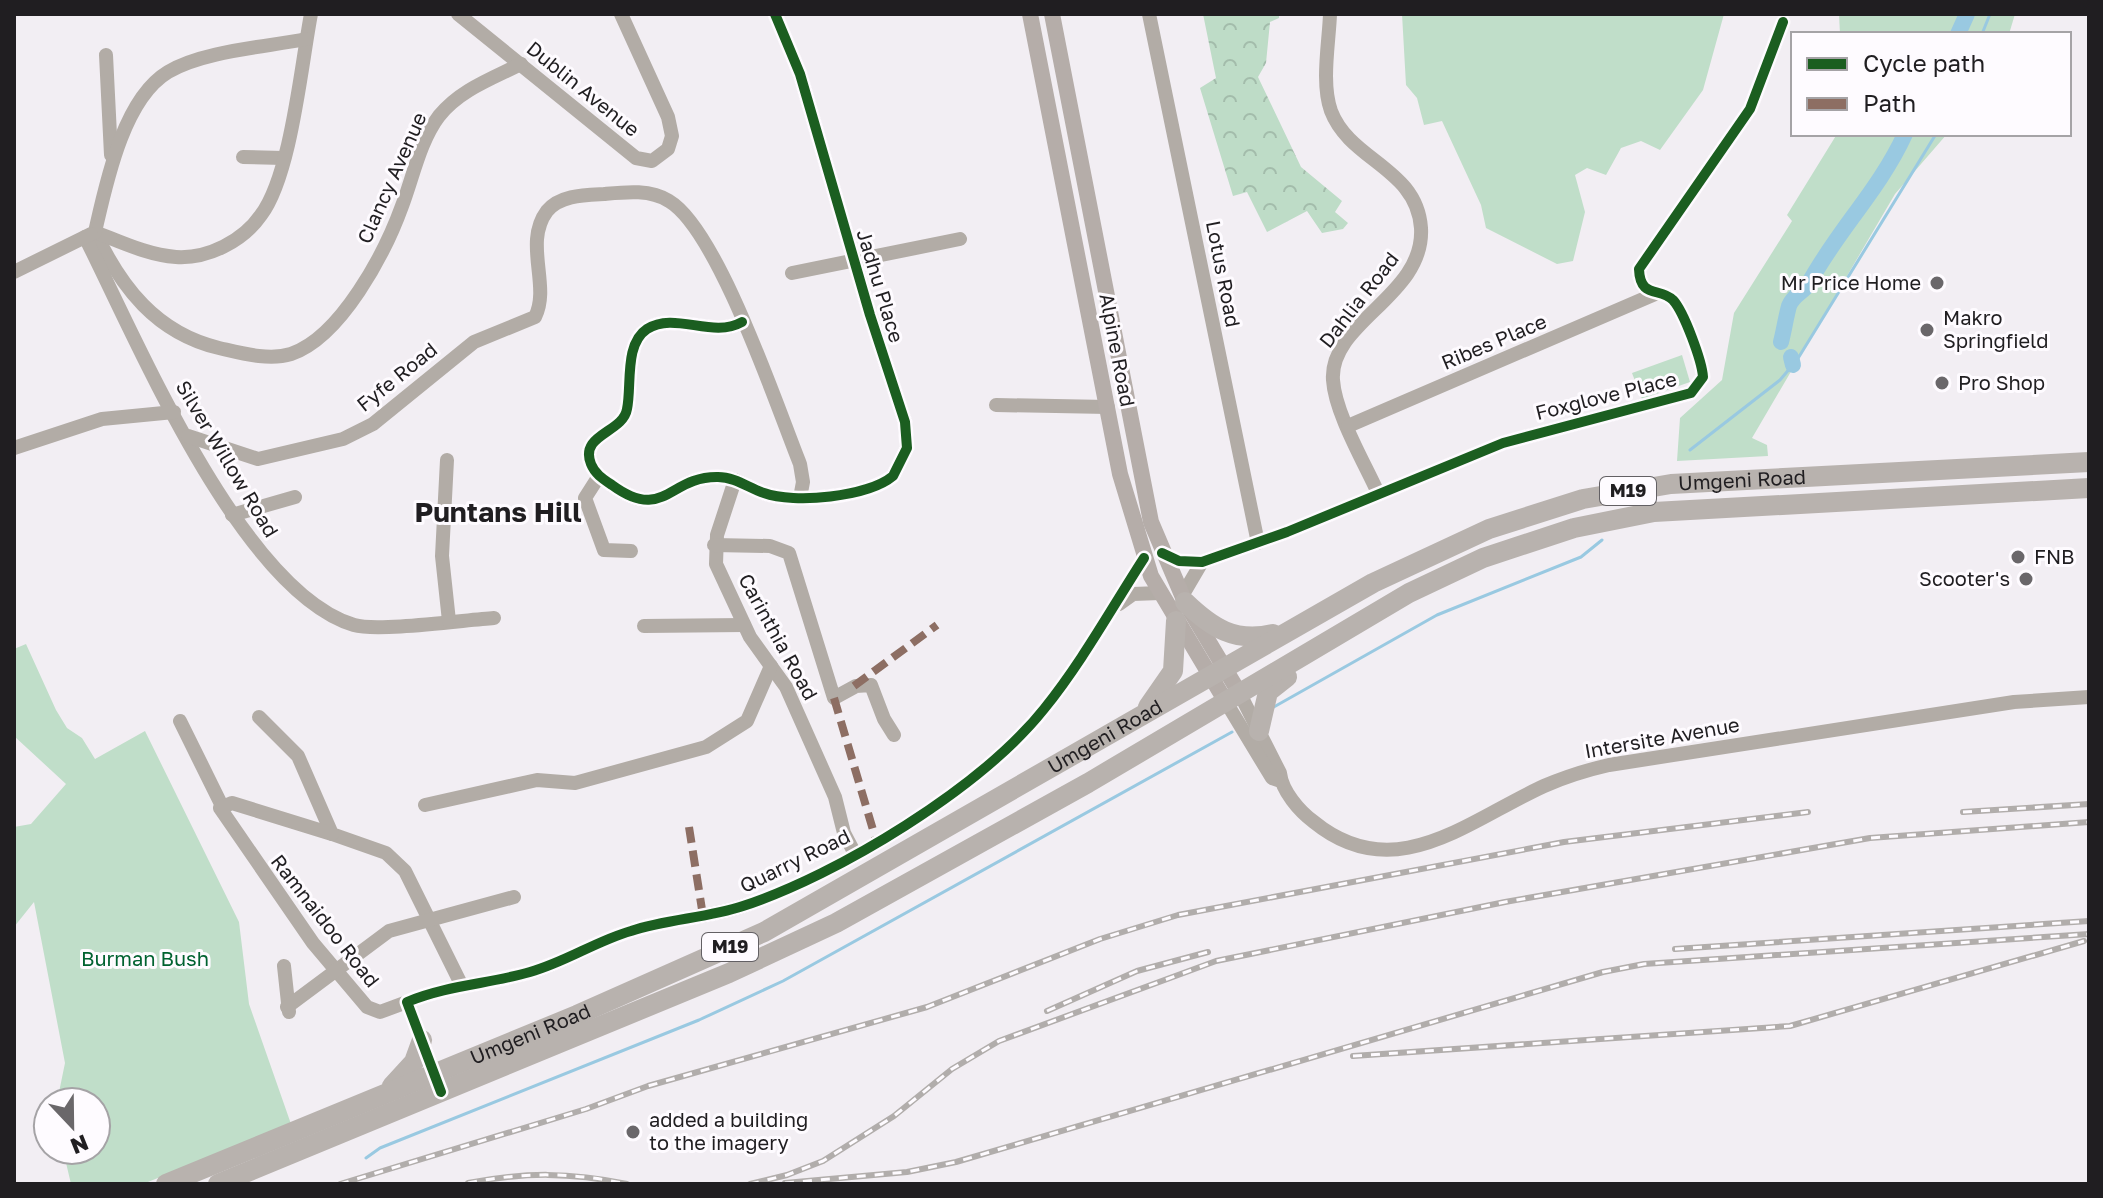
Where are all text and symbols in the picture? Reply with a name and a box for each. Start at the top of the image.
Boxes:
legend [1791,32,2071,136]
street label: Dublin Avenue [522,35,645,141]
text: Cycle path [1863,48,1985,77]
text: Path [1863,88,1916,117]
street label: Clancy Avenue [351,108,431,247]
street label: Lotus Road [1202,219,1246,329]
street label: Jadhu Place [852,226,910,345]
street label: Dahlia Road [1313,247,1403,352]
place label: Mr Price Home [1781,270,1921,294]
marker: Mr Price Home [1928,274,1946,292]
street label: Alpine Road [1095,291,1141,409]
place label: Makro Springfield [1943,305,2049,352]
street label: Ribes Place [1437,308,1550,374]
marker: Makro Springfield [1918,321,1936,339]
street label: Fyfe Road [351,337,441,416]
street label: Foxglove Place [1533,366,1679,424]
place label: Pro Shop [1958,370,2045,394]
marker: Pro Shop [1933,374,1951,392]
street label: Silver Willow Road [172,376,284,541]
street label: Umgeni Road [1678,464,1807,495]
road number: M19 [1600,477,1656,505]
district label: Puntans Hill [414,495,582,528]
place label: FNB [2034,544,2075,568]
marker: FNB [2009,548,2027,566]
place label: Scooter's [1919,566,2010,590]
street label: Carinthia Road [734,569,824,704]
marker: Scooter's [2017,570,2035,588]
street label: Umgeni Road [1043,693,1166,778]
street label: Intersite Avenue [1582,712,1741,762]
street label: Quarry Road [736,823,854,897]
street label: Ramnaidoo Road [267,849,385,991]
road number: M19 [702,933,758,961]
park label: Burman Bush [81,946,209,970]
street label: Umgeni Road [466,998,594,1069]
north arrow [32,1086,112,1166]
place label: added a building to the imagery [649,1107,808,1154]
marker: added a building to the imagery [624,1123,642,1141]
text: N [67,1129,92,1161]

